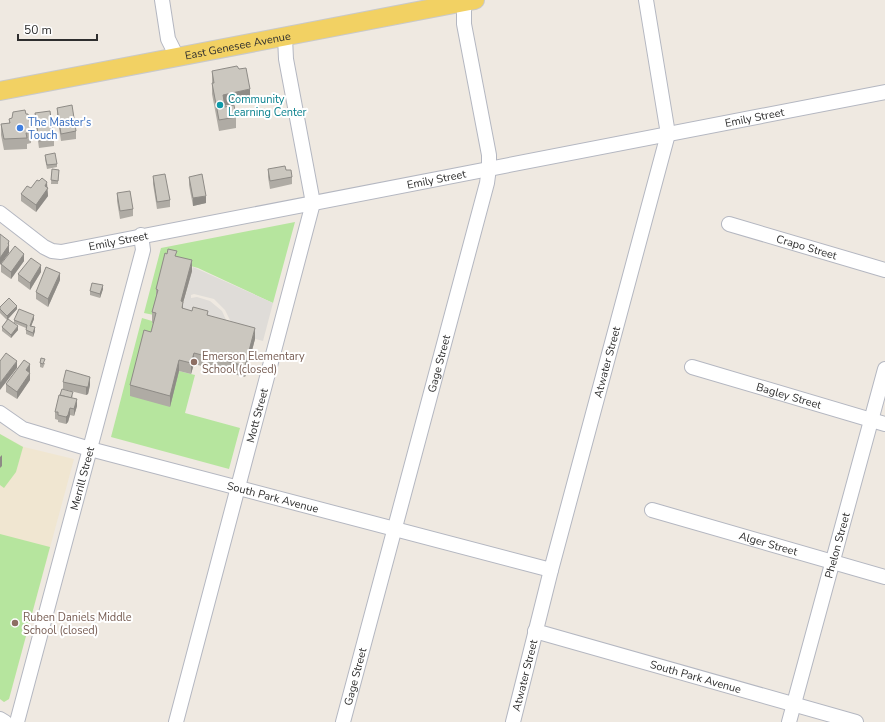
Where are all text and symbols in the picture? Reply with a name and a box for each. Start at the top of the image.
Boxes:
scale bar [18,16,97,42]
text: 50 m [24,22,52,38]
street label: East Genesee Avenue [184,28,292,63]
place label: Community Learning Center [228,92,307,120]
marker: Community Learning Center [215,100,225,110]
street label: Emily Street [724,104,786,130]
place label: The Master's Touch [28,115,91,143]
marker: The Master's Touch [15,123,25,133]
street label: Emily Street [405,166,467,192]
street label: Emily Street [87,228,149,254]
street label: Crapo Street [775,231,839,263]
street label: Atwater Street [590,325,624,399]
street label: Gage Street [424,333,454,394]
place label: Emerson Elementary School (closed) [202,349,305,377]
marker: Emerson Elementary School (closed) [189,357,199,367]
street label: Bagley Street [754,379,823,412]
street label: Mott Street [243,386,271,444]
street label: Merrill Street [66,445,98,512]
street label: South Park Avenue [225,478,321,516]
street label: Phelon Street [821,511,853,580]
street label: Alger Street [737,528,800,559]
place label: Ruben Daniels Middle School (closed) [23,610,132,638]
marker: Ruben Daniels Middle School (closed) [10,618,20,628]
street label: Atwater Street [508,638,541,713]
street label: Gage Street [340,646,370,707]
street label: South Park Avenue [648,656,743,697]

